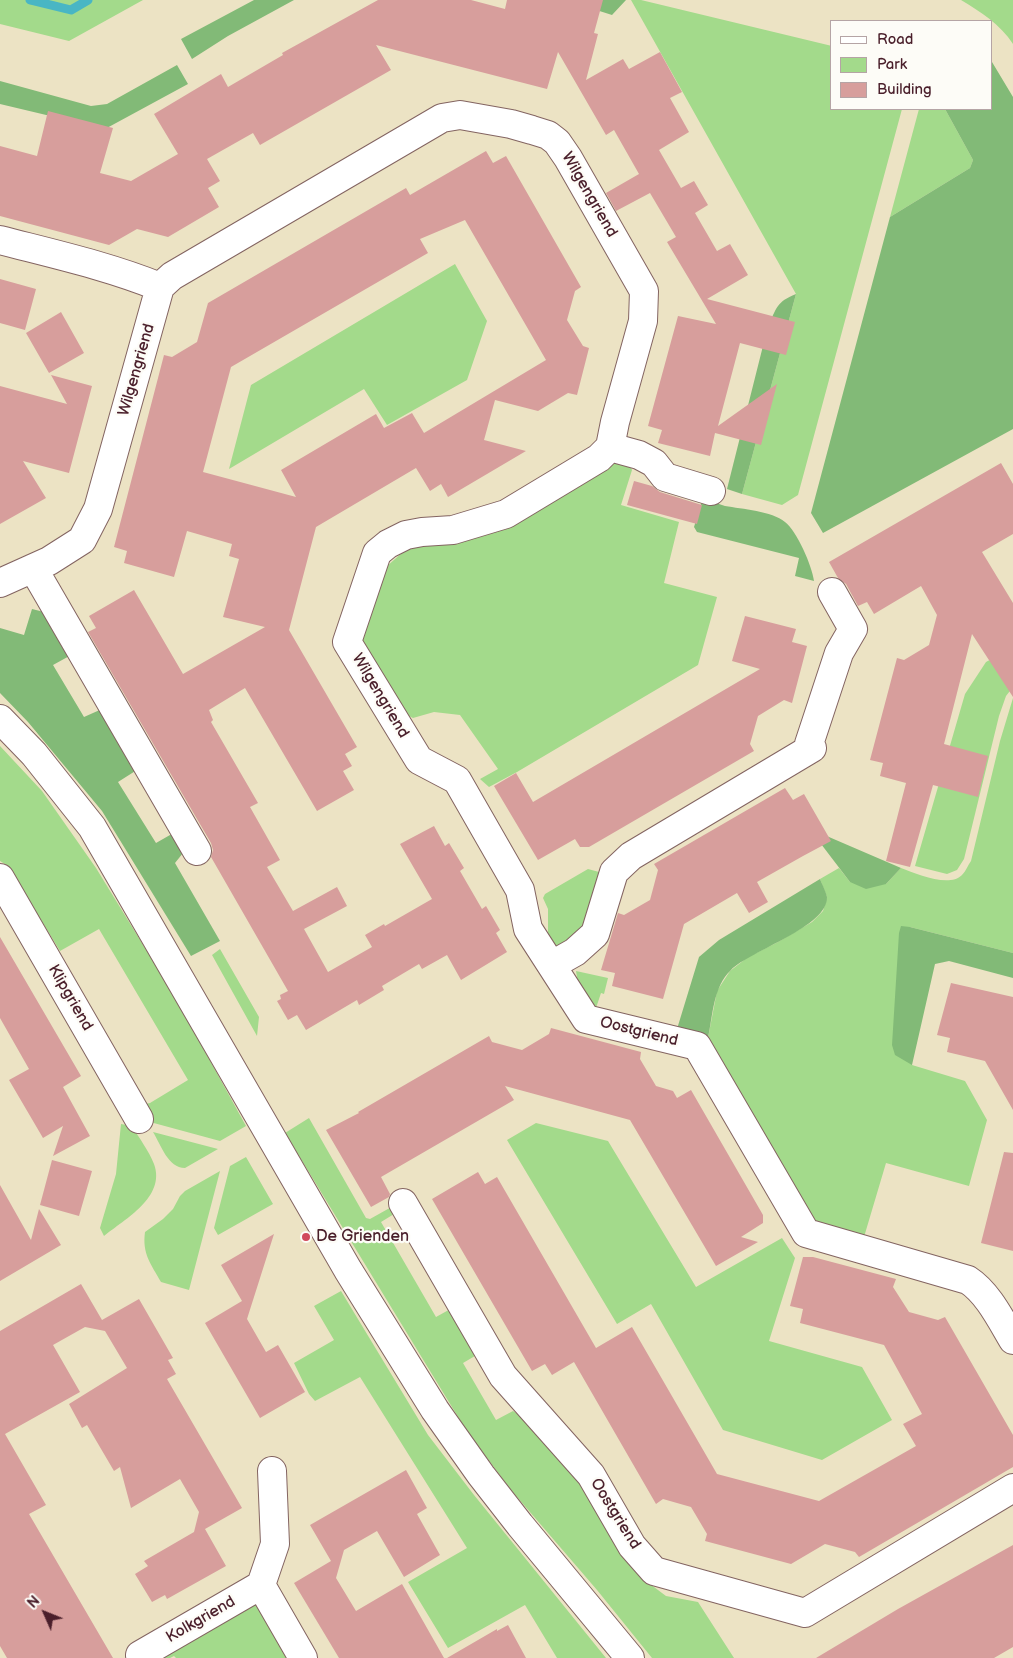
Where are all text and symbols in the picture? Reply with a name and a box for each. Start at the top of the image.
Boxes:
legend [830,20,993,110]
text: Road [877,30,913,49]
text: Park [877,55,907,74]
text: Building [877,80,932,99]
street label: Wilgengriend [557,149,621,241]
street label: Wilgengriend [115,322,159,418]
street label: Wilgengriend [347,650,413,742]
street label: Klipgriend [43,961,97,1035]
street label: Oostgriend [598,1013,680,1051]
place label: De Grienden [316,1227,409,1247]
marker: De Grienden [300,1231,312,1243]
street label: Oostgriend [586,1475,644,1553]
north arrow [20,1588,70,1638]
street label: Kolkgriend [163,1592,239,1648]
text: N [24,1593,44,1612]

